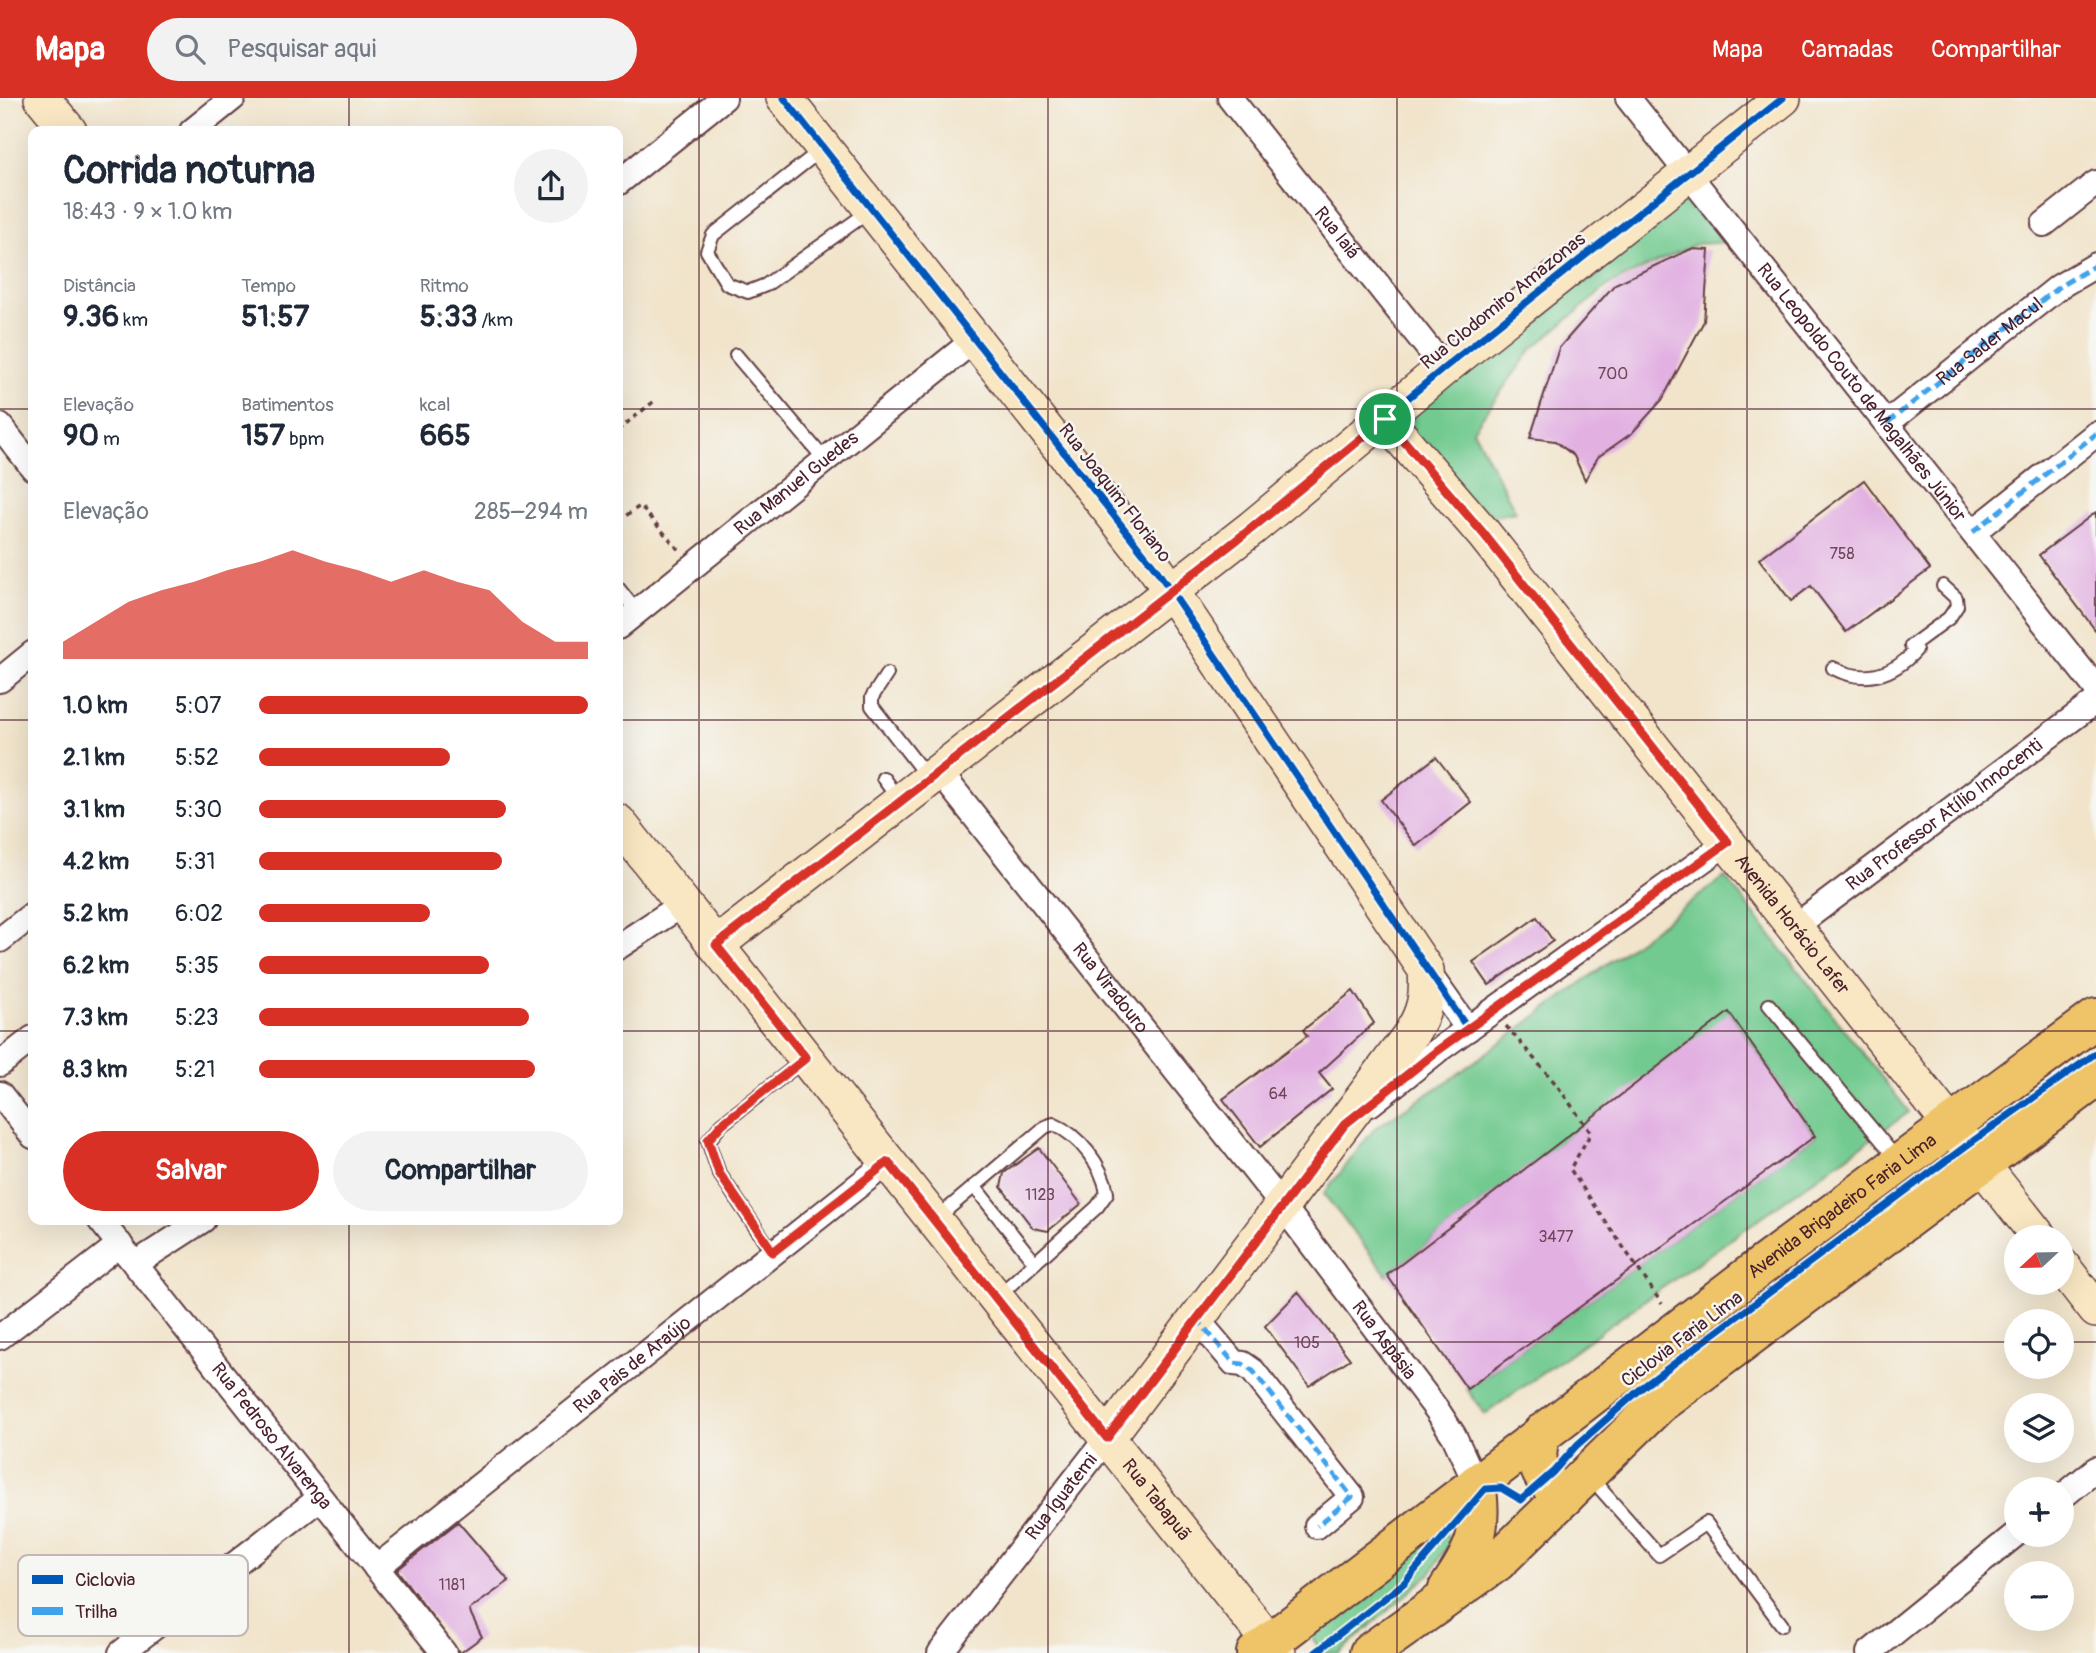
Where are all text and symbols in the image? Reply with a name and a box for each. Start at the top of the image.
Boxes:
search box [147,18,637,81]
text: Mapa [35,29,105,70]
icon: search [171,30,209,68]
text: Pesquisar aqui [227,33,376,65]
text: Mapa [1712,35,1763,64]
text: Camadas [1801,35,1893,64]
text: Compartilhar [1931,35,2061,64]
text: Corrida noturna [63,147,315,195]
button: share [514,149,588,223]
text: 18:43 · 9 × 1.0 km [63,197,233,226]
street label: Rua Iaiá [1309,202,1365,264]
street label: Rua Clodomiro Amazonas [1416,227,1591,375]
street label: Rua Leopoldo Couto de Magalhães Júnior [1752,258,1972,527]
text: Distância [63,274,136,298]
text: Tempo [241,274,296,298]
text: Ritmo [420,274,469,298]
street label: Rua Sader Macul [1931,292,2048,391]
text: 9.36 [63,298,119,335]
text: 51:57 [241,298,309,335]
text: 5:33 [420,298,477,335]
text: km [119,308,148,332]
text: /km [477,308,513,332]
house number: 700 [1598,364,1628,384]
pin [1355,389,1415,449]
text: Elevação [63,393,134,417]
text: Batimentos [241,393,334,417]
text: kcal [420,393,451,417]
icon: arrive [1366,400,1404,438]
text: 90 [63,417,99,454]
text: 157 [241,417,285,454]
text: 665 [420,417,471,454]
street label: Rua Joaquim Floriano [1053,419,1177,567]
street label: Rua Manuel Guedes [729,426,864,541]
text: m [99,427,120,451]
text: bpm [285,427,325,451]
text: Elevação [63,497,149,526]
text: 285–294 m [474,497,588,526]
house number: 758 [1829,544,1855,564]
text: 1.0 km [63,691,128,720]
text: 5:07 [175,691,221,720]
street label: Rua Professor Atílio Innocenti [1841,733,2047,896]
text: 2.1 km [63,743,125,772]
text: 5:52 [175,743,219,772]
text: 3.1 km [63,795,125,824]
text: 5:30 [175,795,222,824]
text: 4.2 km [63,847,129,876]
text: 5:31 [175,847,215,876]
street label: Avenida Horácio Lafer [1729,849,1855,1000]
text: 5.2 km [63,899,128,928]
text: 6:02 [175,899,223,928]
street label: Rua Viradouro [1067,938,1154,1038]
text: 6.2 km [63,951,129,980]
text: 5:35 [175,951,219,980]
text: 7.3 km [63,1003,128,1032]
text: 5:23 [175,1003,219,1032]
text: 8.3 km [63,1055,127,1084]
text: 5:21 [175,1055,215,1084]
house number: 64 [1269,1084,1287,1104]
street label: Avenida Brigadeiro Faria Lima [1743,1128,1941,1284]
button: Salvar [63,1131,319,1211]
button: Compartilhar [333,1131,588,1211]
house number: 1123 [1025,1185,1055,1205]
north arrow [2004,1225,2074,1295]
map controls [2004,1225,2074,1631]
house number: 3477 [1538,1227,1574,1247]
street label: Ciclovia Faria Lima [1616,1285,1748,1393]
street label: Rua Aspásia [1347,1296,1422,1385]
button: locate [2004,1309,2074,1379]
street label: Rua Pais de Araújo [569,1311,696,1419]
house number: 105 [1294,1333,1320,1353]
street label: Rua Pedroso Alvarenga [206,1358,337,1515]
button: layers [2004,1393,2074,1463]
street label: Rua Iguatemi [1020,1448,1103,1545]
street label: Rua Tabapuã [1117,1454,1197,1546]
button: + [2004,1477,2074,1547]
legend [18,1555,248,1636]
button: − [2004,1561,2074,1631]
text: Ciclovia [75,1568,135,1592]
house number: 1181 [439,1575,465,1595]
text: Trilha [75,1600,118,1624]

